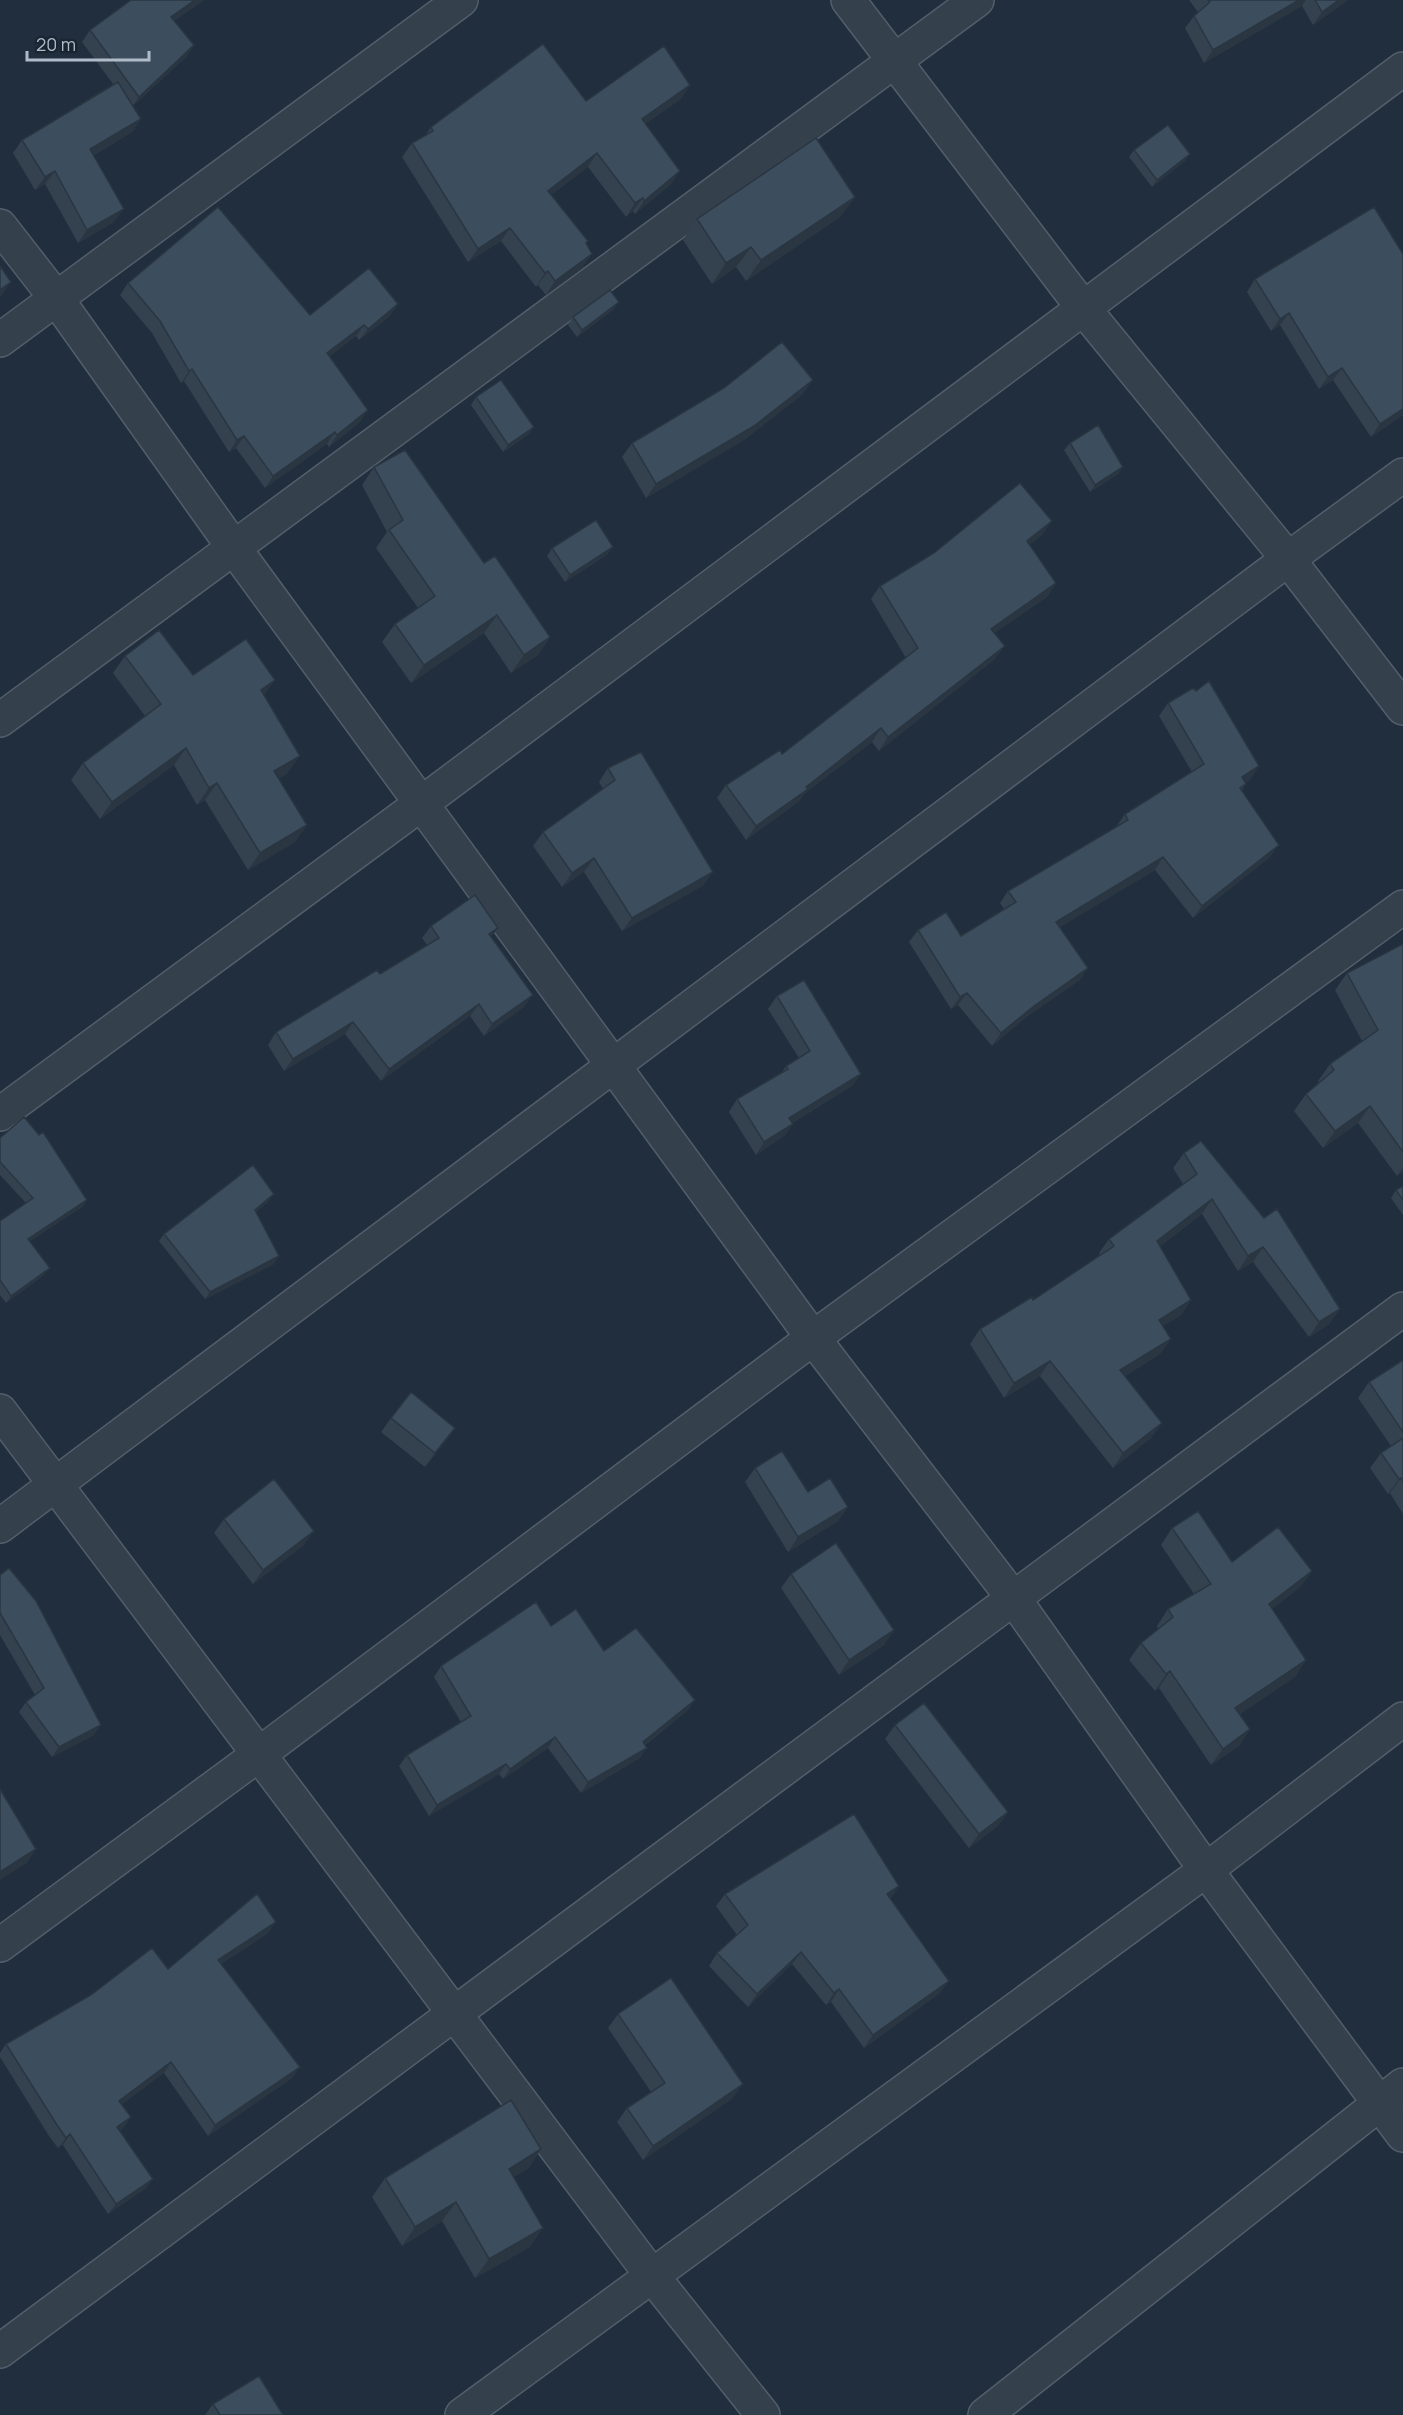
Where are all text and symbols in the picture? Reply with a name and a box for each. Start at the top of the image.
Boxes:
scale bar [27,24,148,62]
text: 20 m [36,32,76,56]

